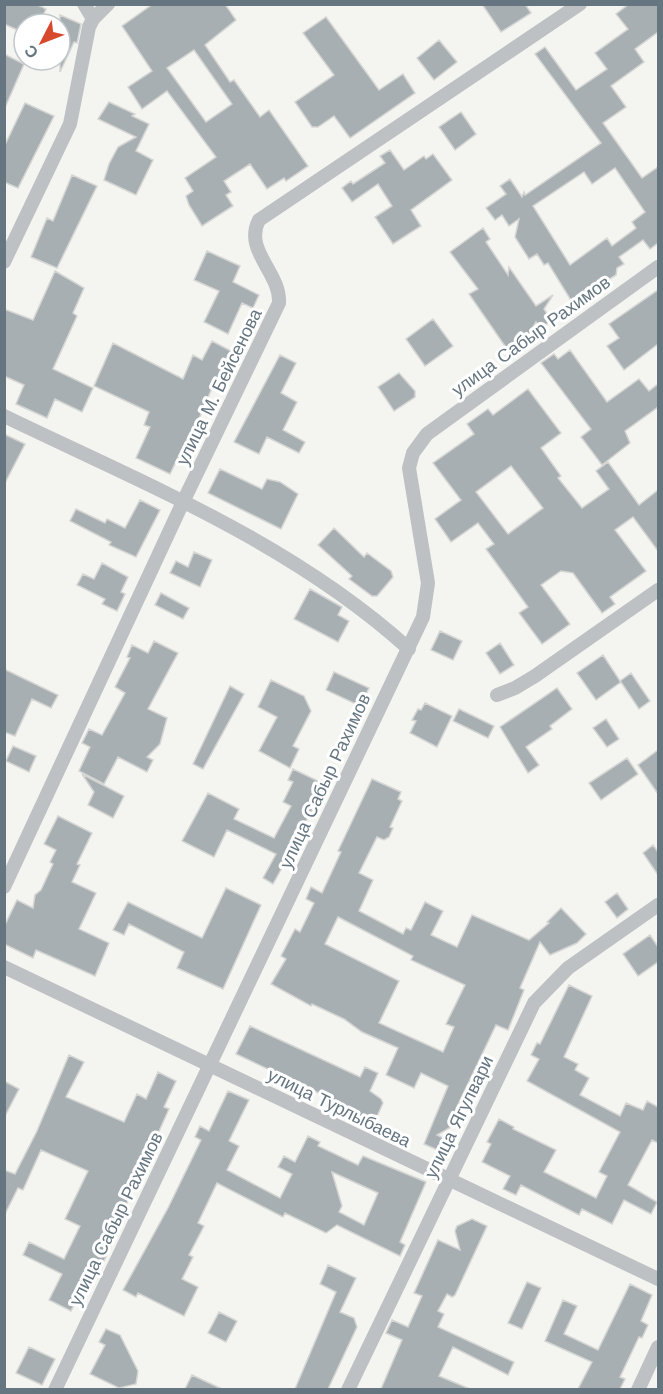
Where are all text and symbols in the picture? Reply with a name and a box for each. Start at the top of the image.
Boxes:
north arrow [12,12,72,72]
text: С [20,41,42,62]
street label: улица Сабыр Рахимов [447,271,614,400]
street label: улица М. Бейсенова [171,304,266,469]
street label: улица Сабыр Рахимов [275,690,374,872]
street label: улица Ягулвари [420,1052,497,1181]
street label: улица Турлыбаева [264,1064,415,1152]
street label: улица Сабыр Рахимов [64,1128,167,1309]

